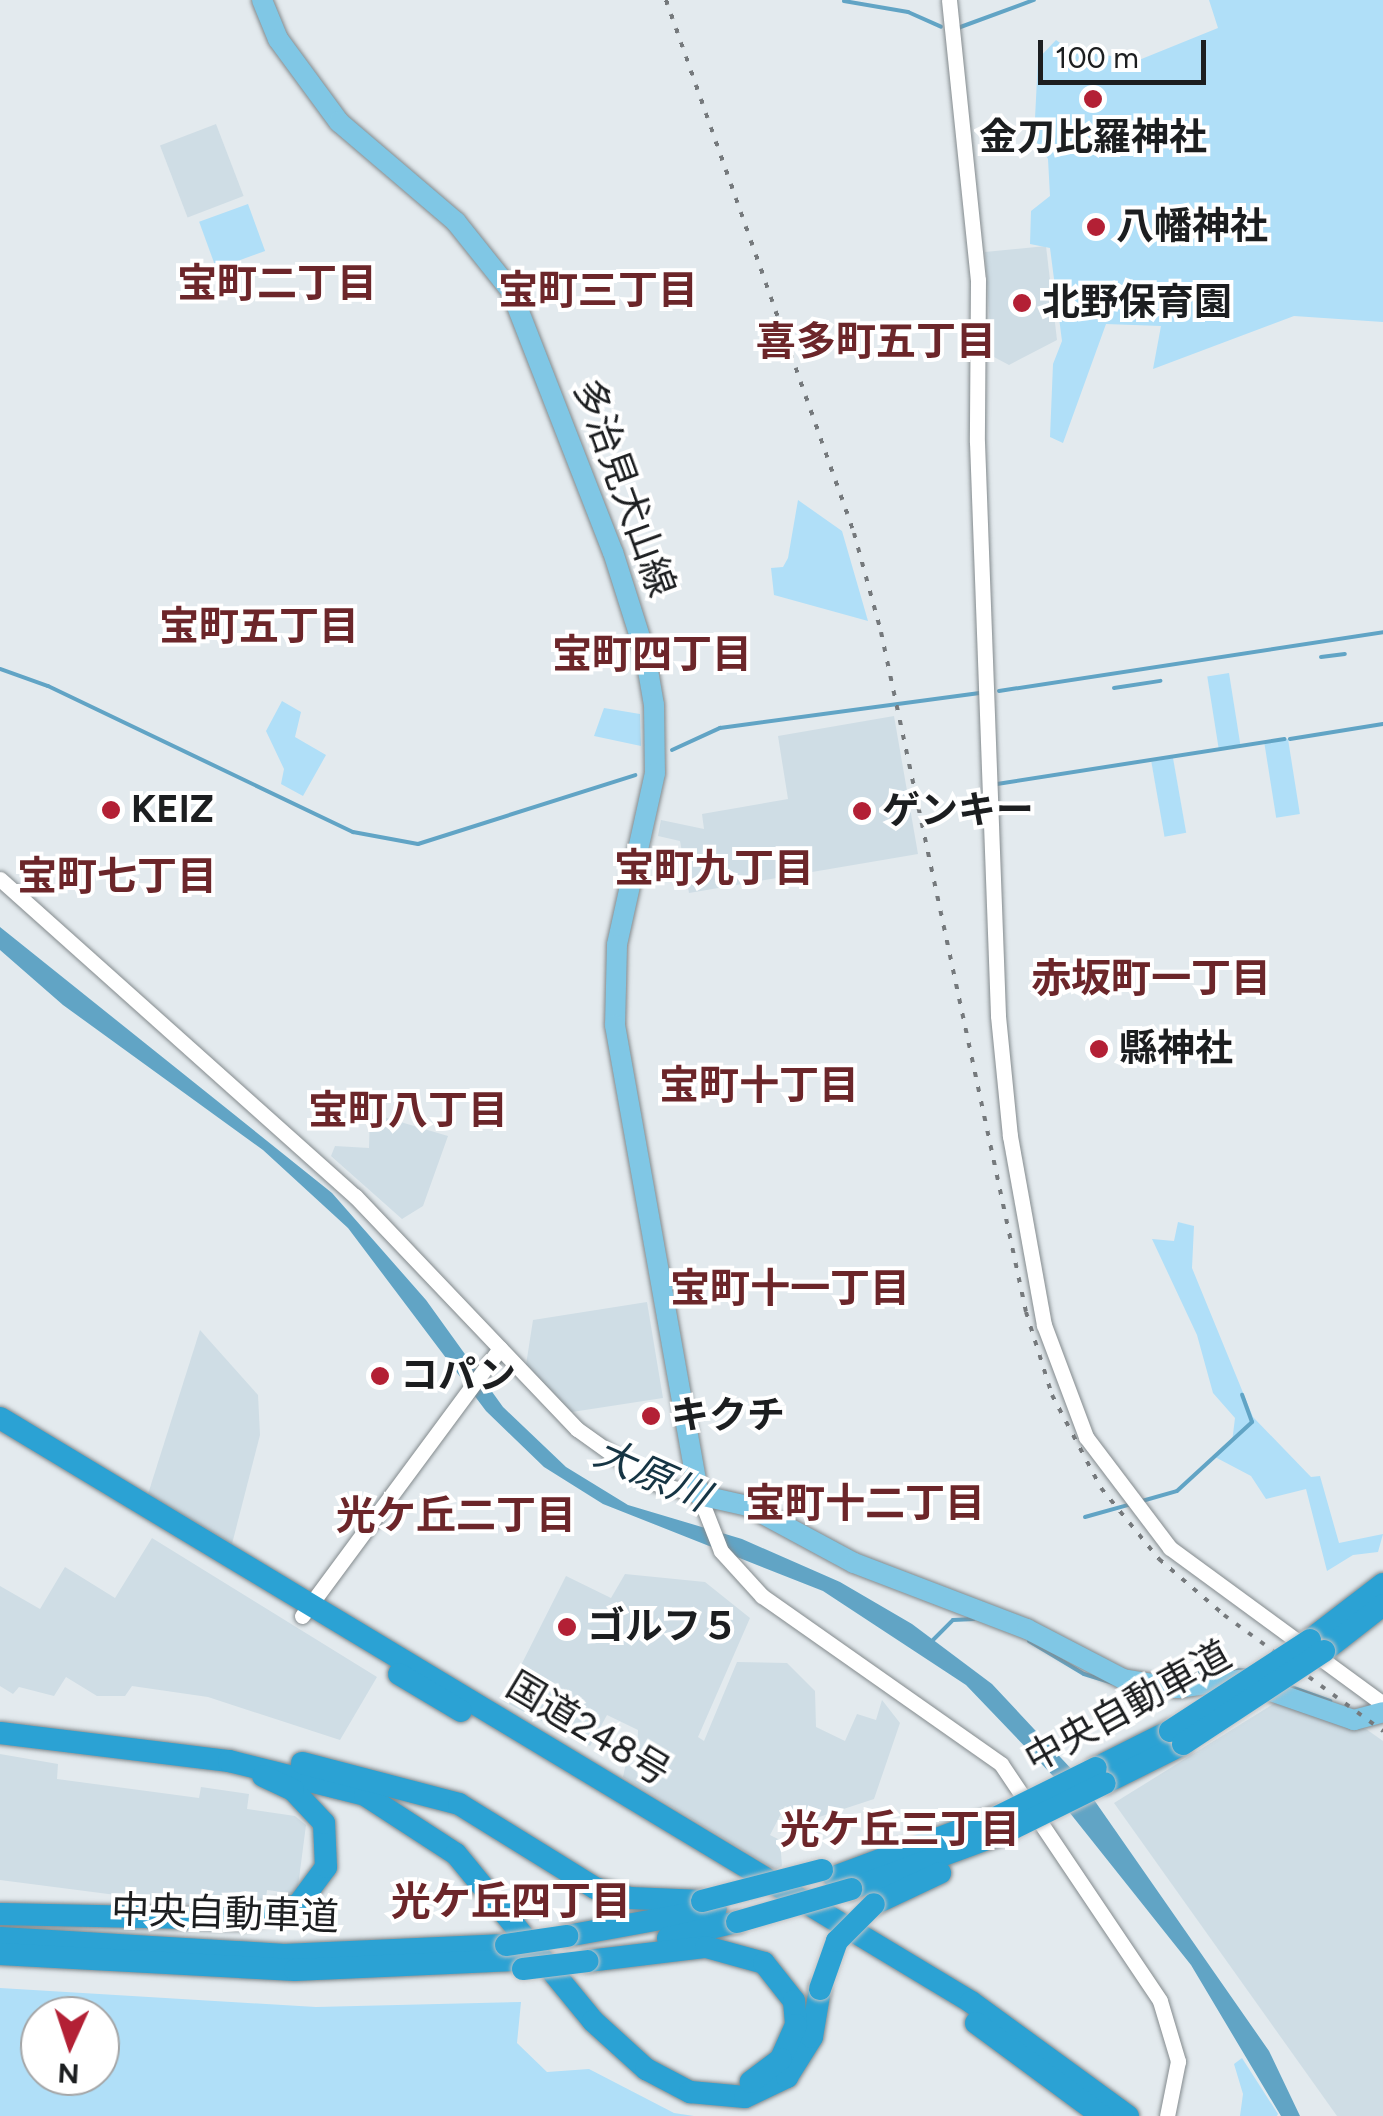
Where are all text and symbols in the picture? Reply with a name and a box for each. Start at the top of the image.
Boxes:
scale bar [1043,20,1210,82]
text: 100 m [1055,39,1139,76]
marker: 金刀比羅神社 [1082,88,1104,110]
place label: 金刀比羅神社 [979,115,1207,161]
place label: 八幡神社 [1116,204,1268,250]
marker: 八幡神社 [1085,216,1107,238]
district label: 宝町二丁目 [177,259,377,307]
district label: 宝町三丁目 [498,266,698,314]
place label: 北野保育園 [1042,280,1232,326]
marker: 北野保育園 [1011,292,1033,314]
district label: 喜多町五丁目 [756,317,996,365]
street label: 多治見犬山線 [564,373,684,603]
district label: 宝町五丁目 [159,602,359,650]
district label: 宝町四丁目 [552,630,752,678]
place label: KEIZ [131,787,214,833]
place label: ゲンキー [882,788,1034,834]
marker: KEIZ [100,799,122,821]
marker: ゲンキー [851,800,873,822]
district label: 宝町九丁目 [614,844,814,892]
district label: 宝町七丁目 [17,852,217,900]
district label: 赤坂町一丁目 [1031,954,1271,1002]
place label: 縣神社 [1119,1026,1233,1072]
marker: 縣神社 [1088,1038,1110,1060]
district label: 宝町十丁目 [659,1061,859,1109]
district label: 宝町八丁目 [308,1086,508,1134]
district label: 宝町十一丁目 [670,1264,910,1312]
place label: コパン [400,1353,514,1399]
marker: コパン [369,1365,391,1387]
place label: キクチ [671,1393,785,1439]
marker: キクチ [640,1405,662,1427]
water label: 大原川 [587,1428,717,1520]
district label: 宝町十二丁目 [745,1479,985,1527]
district label: 光ケ丘二丁目 [336,1491,576,1539]
place label: ゴルフ５ [587,1604,739,1650]
marker: ゴルフ５ [556,1616,578,1638]
street label: 中央自動車道 [1017,1632,1239,1782]
street label: 国道248号 [498,1663,678,1795]
district label: 光ケ丘三丁目 [780,1805,1020,1853]
district label: 光ケ丘四丁目 [391,1877,631,1925]
street label: 中央自動車道 [110,1887,340,1941]
north arrow [20,1996,120,2096]
text: N [57,2056,80,2092]

